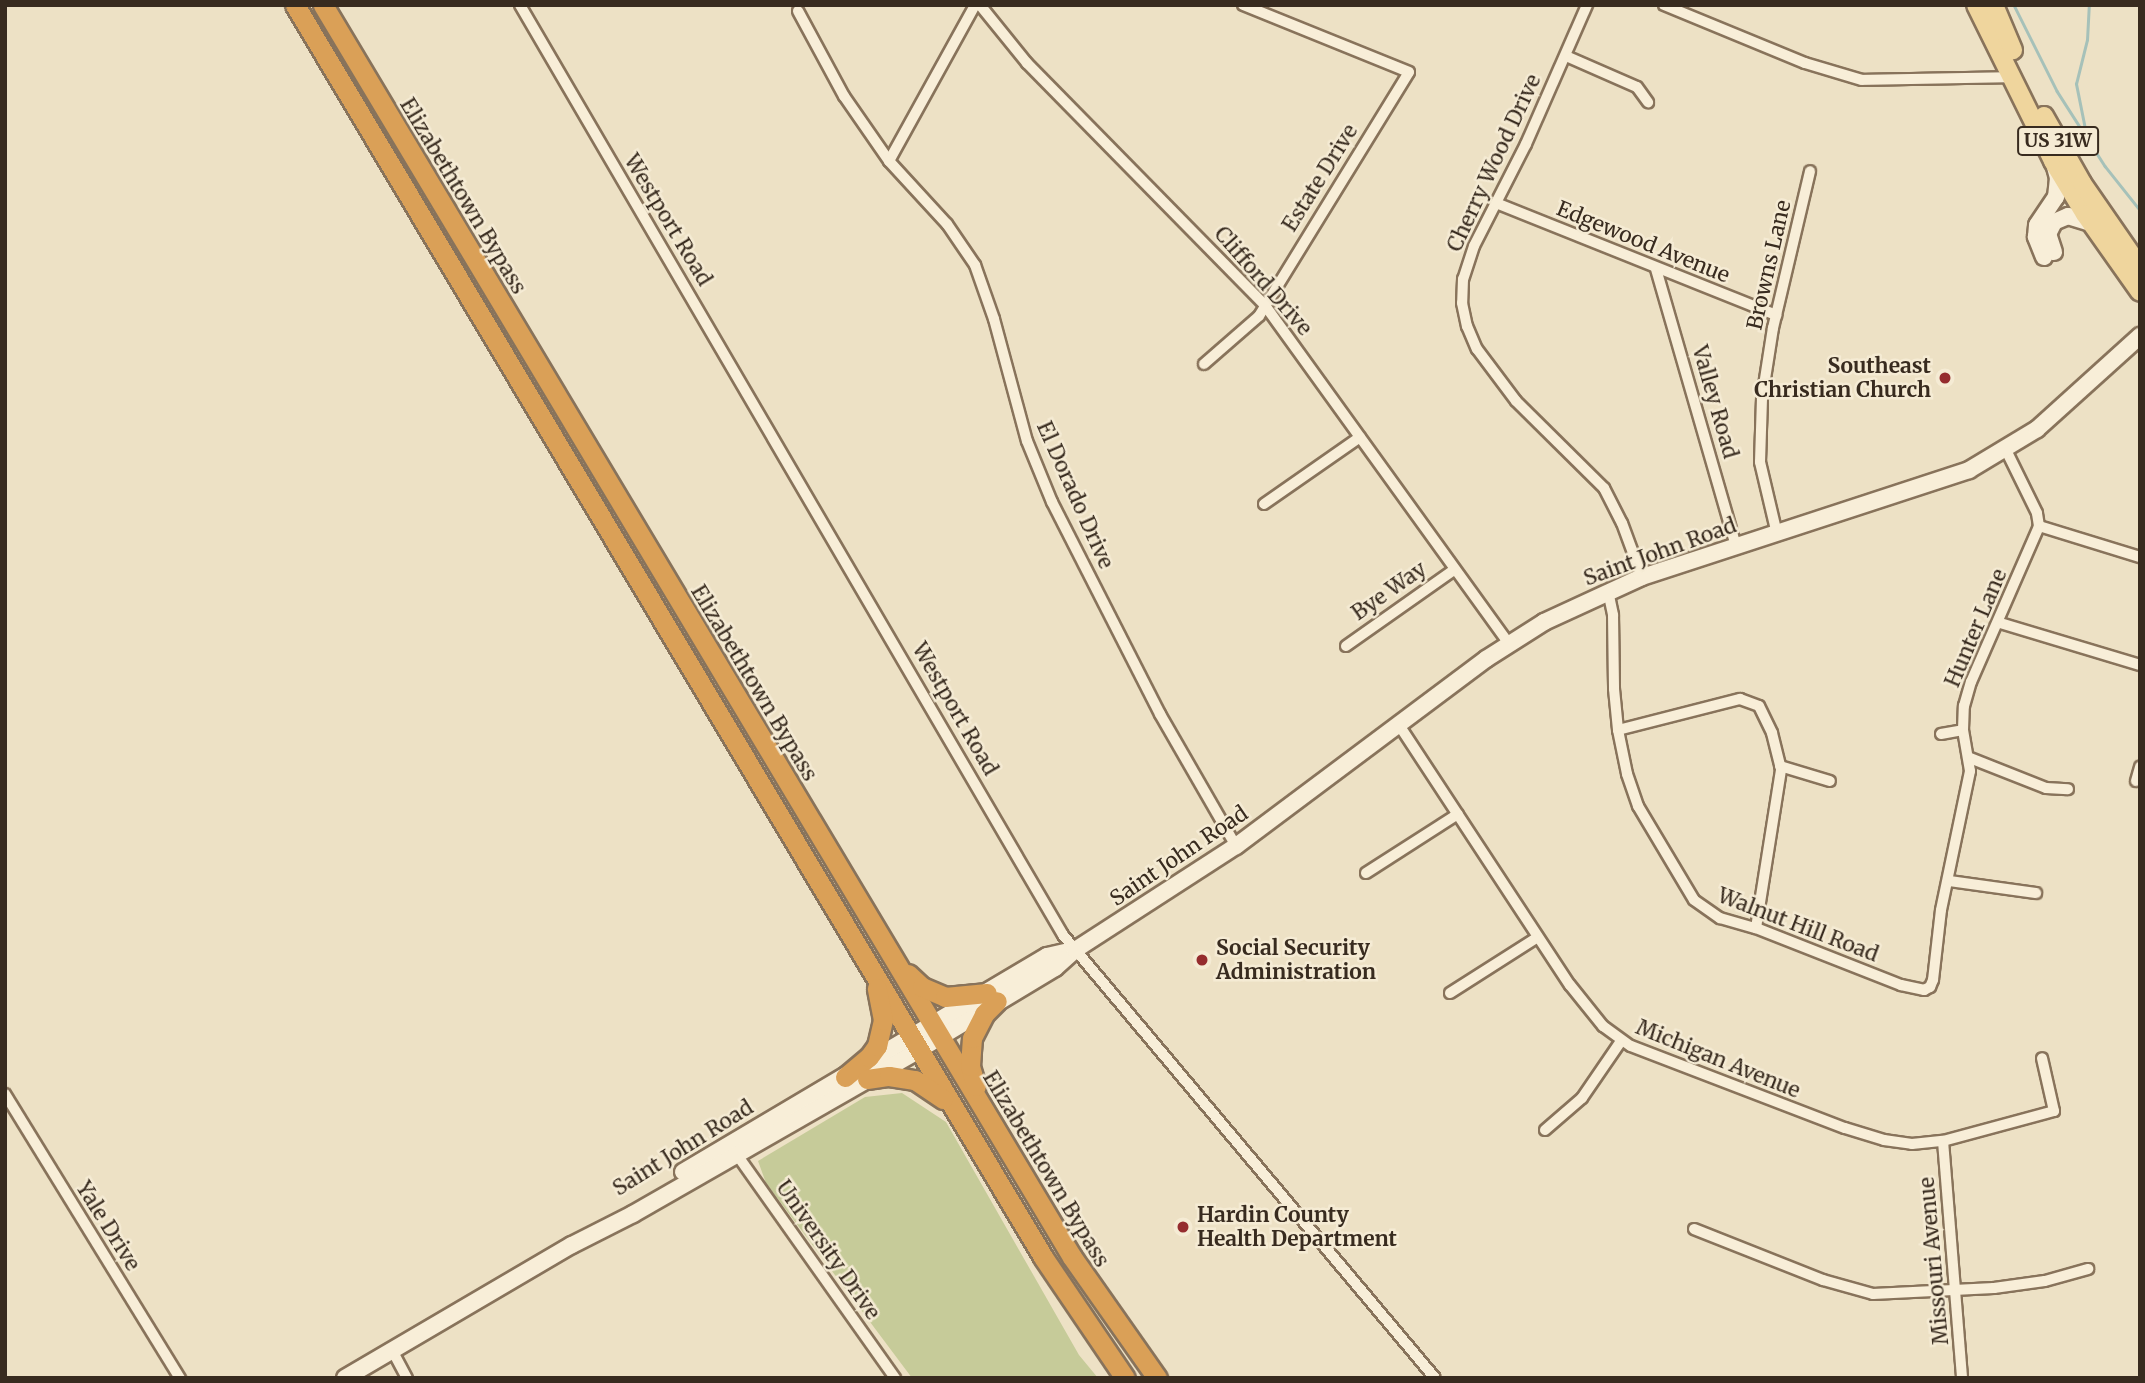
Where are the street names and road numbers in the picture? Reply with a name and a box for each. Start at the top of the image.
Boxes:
street label: Cherry Wood Drive [1442,70,1546,256]
street label: Elizabethtown Bypass [395,93,531,299]
street label: Estate Drive [1277,120,1363,236]
road number: US 31W [2016,125,2100,156]
street label: Westport Road [619,150,717,290]
street label: Edgewood Avenue [1553,196,1733,288]
street label: Browns Lane [1742,198,1796,332]
street label: Clifford Drive [1209,221,1317,341]
street label: Valley Road [1687,343,1743,461]
street label: El Dorado Drive [1031,417,1119,573]
street label: Saint John Road [1580,513,1740,591]
street label: Bye Way [1347,556,1431,626]
street label: Hunter Lane [1940,565,2012,691]
street label: Elizabethtown Bypass [686,580,822,786]
street label: Westport Road [907,638,1003,780]
street label: Saint John Road [1105,801,1253,911]
street label: Walnut Hill Road [1714,883,1882,967]
street label: Michigan Avenue [1632,1015,1804,1103]
street label: Elizabethtown Bypass [978,1066,1114,1272]
street label: Saint John Road [608,1095,758,1201]
street label: University Drive [771,1176,885,1324]
street label: Missouri Avenue [1914,1176,1954,1346]
street label: Yale Drive [71,1177,145,1275]

